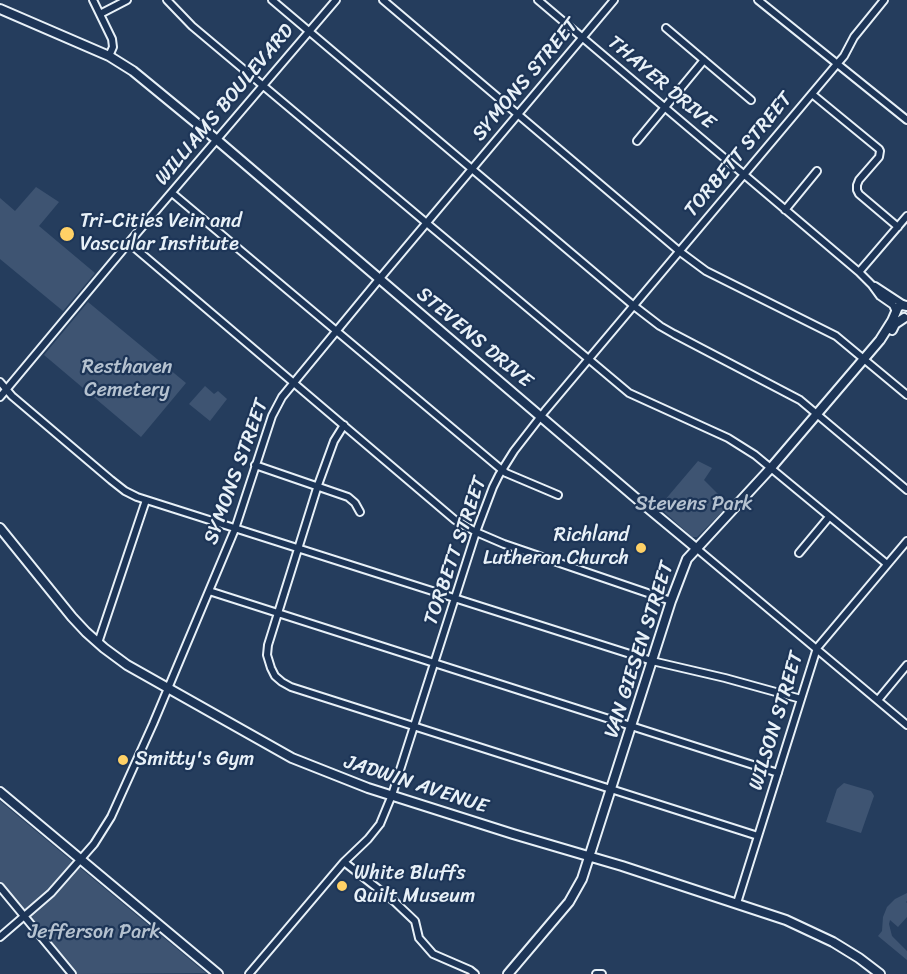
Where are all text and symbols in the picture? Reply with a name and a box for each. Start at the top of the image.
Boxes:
street label: SYMONS STREET [468,14,584,146]
street label: WILLIAMS BOULEVARD [151,19,299,191]
street label: THAYER DRIVE [602,31,720,135]
street label: TORBETT STREET [680,88,798,222]
place label: Tri-Cities Vein and Vascular Institute [80,210,242,257]
marker: Tri-Cities Vein and Vascular Institute [58,225,76,243]
street label: STEVENS DRIVE [411,283,537,393]
park label: Resthaven Cemetery [82,356,172,403]
street label: SYMONS STREET [200,396,274,548]
street label: TORBETT STREET [419,474,493,628]
park label: Stevens Park [635,493,753,517]
place label: Richland Lutheran Church [483,524,629,571]
marker: Richland Lutheran Church [634,541,648,555]
street label: VAN GIESEN STREET [600,559,680,741]
street label: WILSON STREET [745,649,809,793]
place label: Smitty's Gym [135,748,254,772]
street label: JADWIN AVENUE [341,750,491,820]
marker: Smitty's Gym [116,753,130,767]
place label: White Bluffs Quilt Museum [354,862,475,909]
marker: White Bluffs Quilt Museum [335,879,349,893]
park label: Jefferson Park [28,921,160,945]

